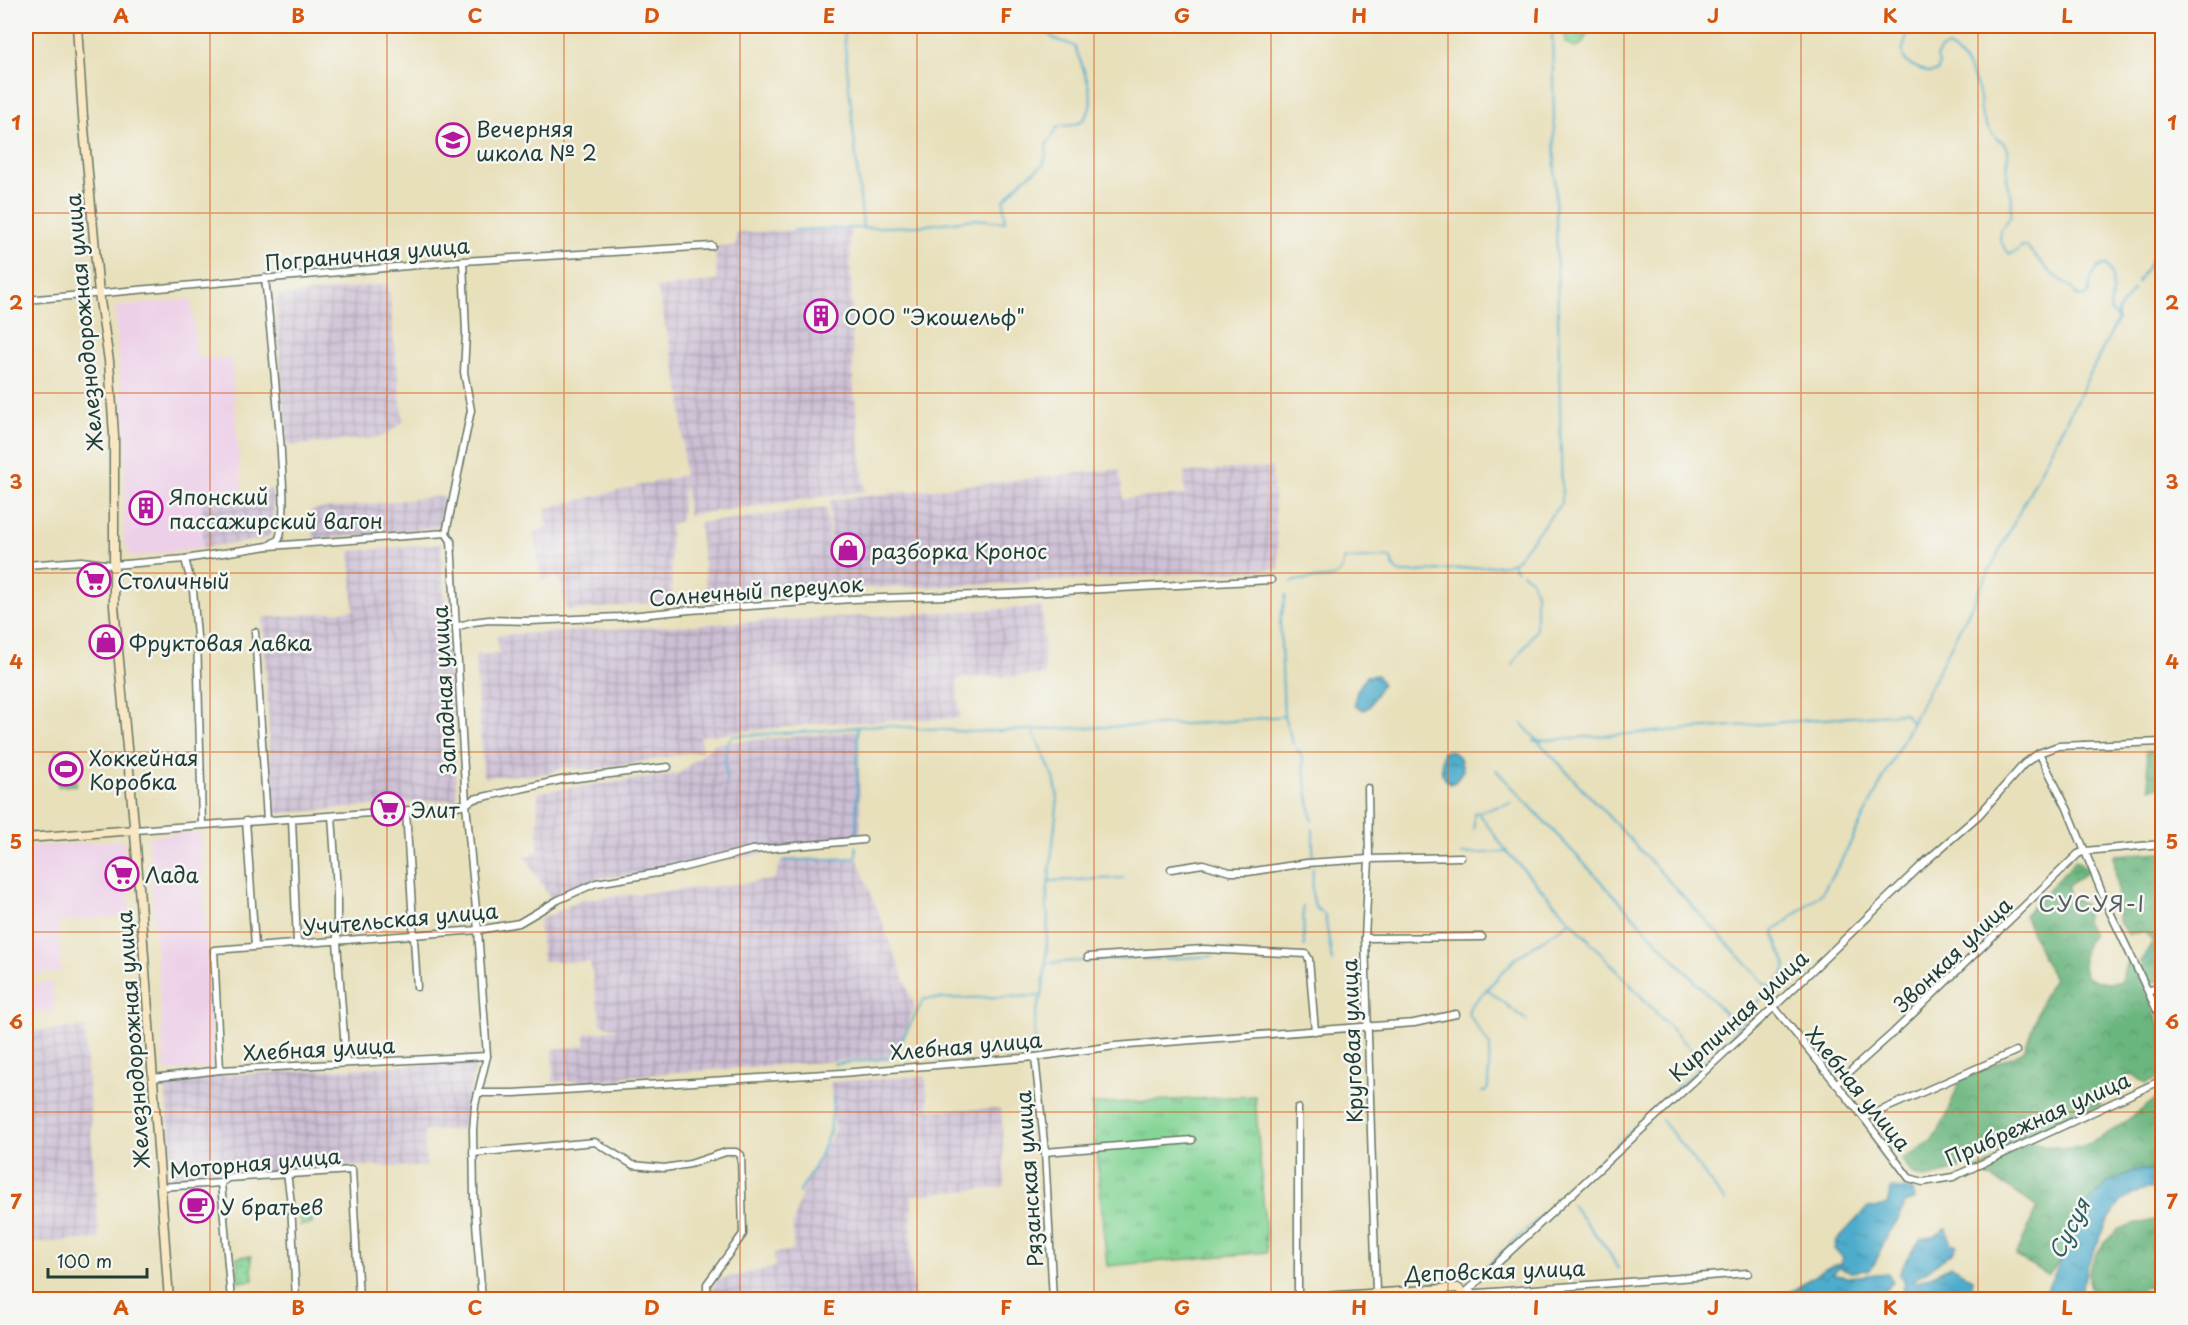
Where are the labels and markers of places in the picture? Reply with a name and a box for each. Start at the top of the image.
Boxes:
place label: Вечерняя школа № 2 [476,112,597,168]
school or university icon: Вечерняя школа № 2 [435,122,471,158]
building icon: ООО "Экошельф" [803,298,839,334]
place label: ООО "Экошельф" [844,300,1025,332]
place label: Японский пассажирский вагон [169,480,383,536]
building icon: Японский пассажирский вагон [128,490,164,526]
shop icon: разборка Кронос [830,532,866,568]
place label: разборка Кронос [871,534,1047,566]
supermarket icon: Столичный [76,562,112,598]
place label: Столичный [117,564,230,596]
shop icon: Фруктовая лавка [88,624,124,660]
place label: Фруктовая лавка [129,626,312,658]
place label: Хоккейная Коробка [89,741,199,797]
sports icon: Хоккейная Коробка [48,751,84,787]
supermarket icon: Элит [370,791,406,827]
place label: Элит [411,793,460,825]
supermarket icon: Лада [104,856,140,892]
place label: Лада [145,858,200,890]
cafe icon: У братьев [179,1188,215,1224]
place label: У братьев [220,1190,323,1222]

